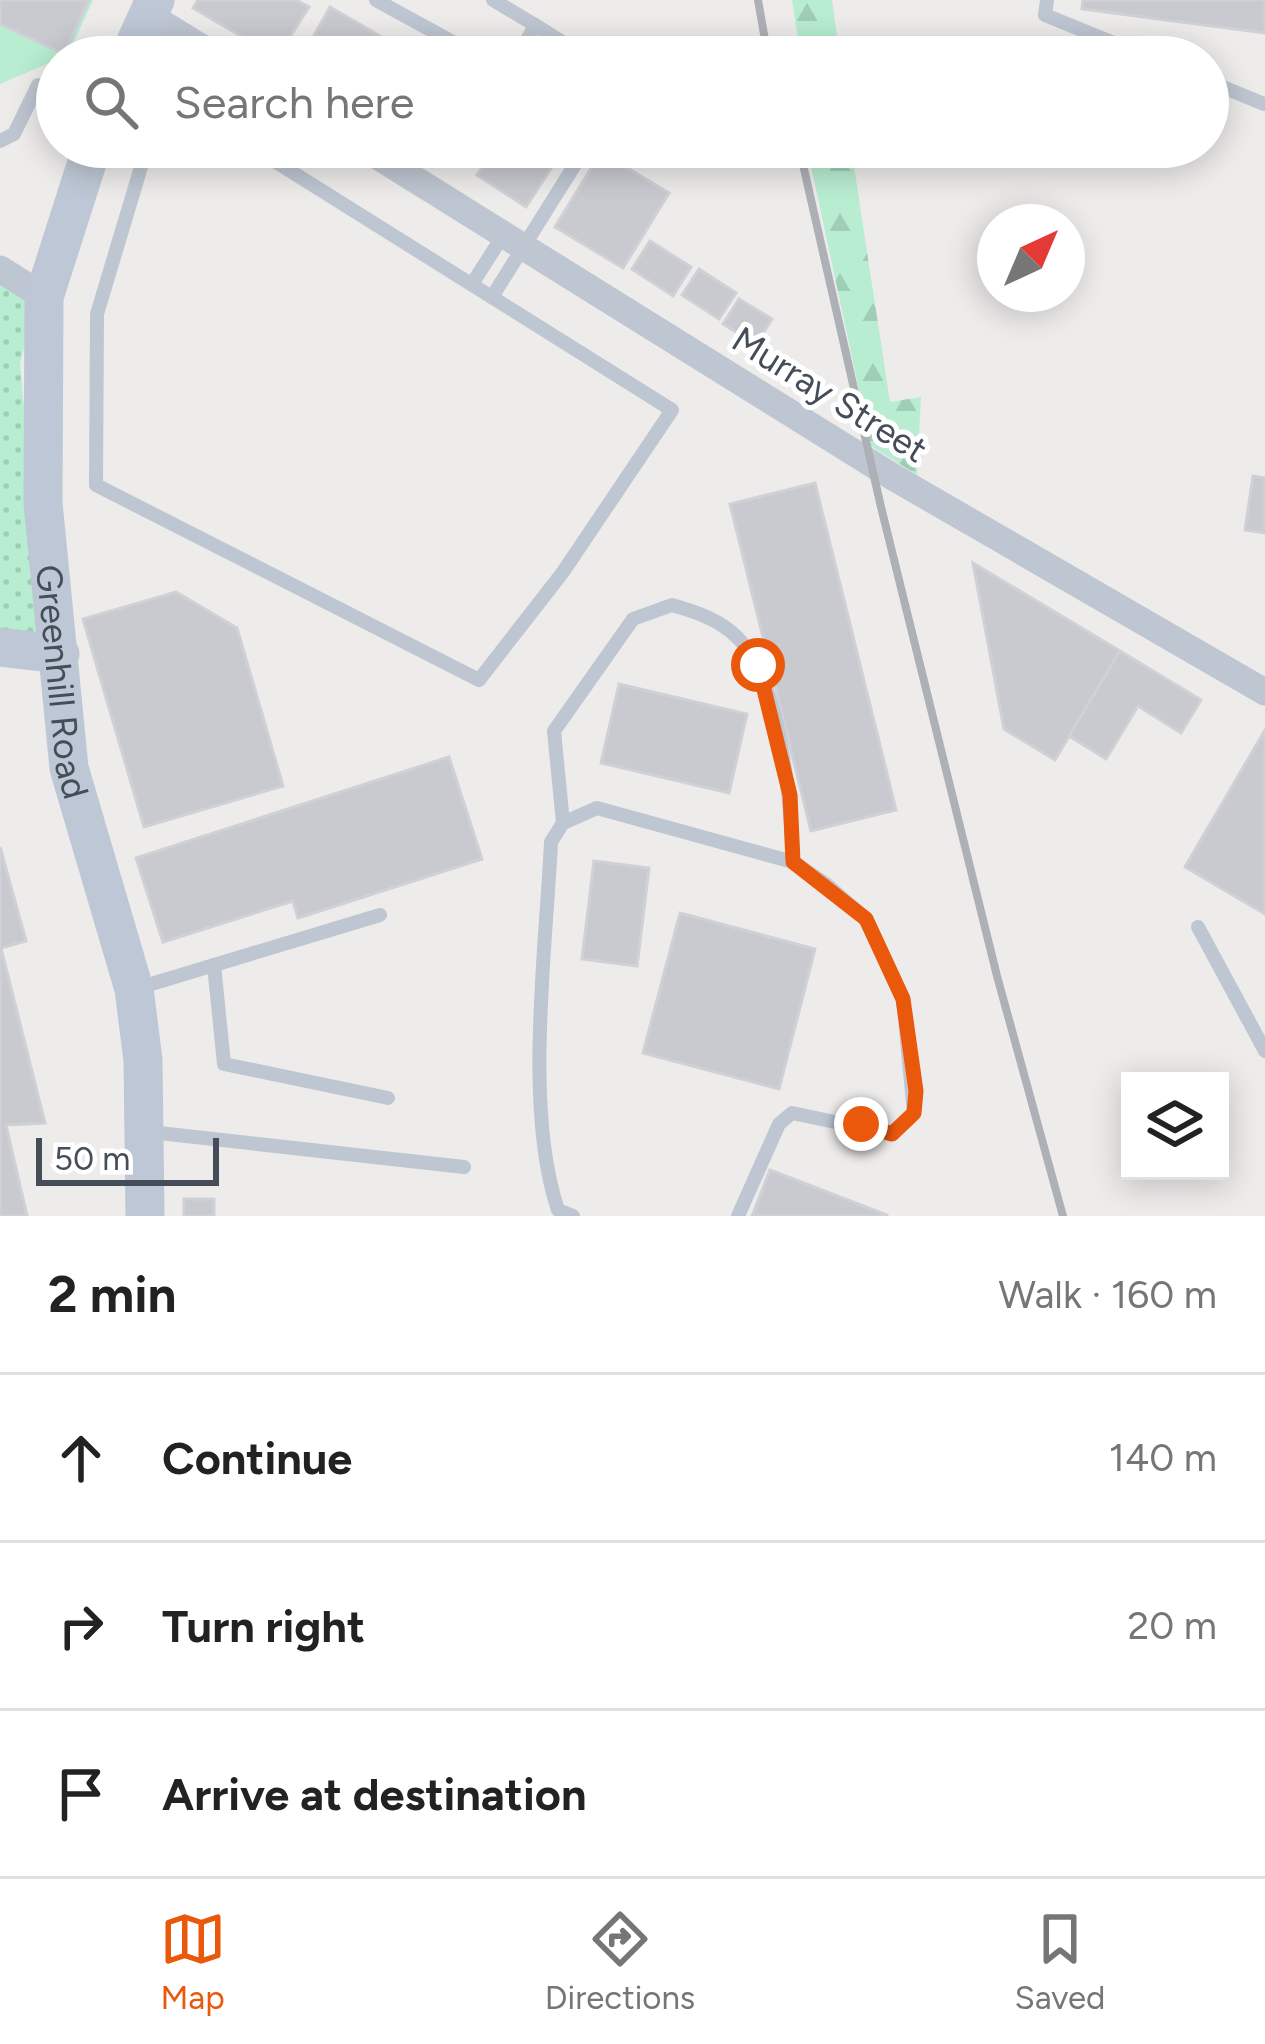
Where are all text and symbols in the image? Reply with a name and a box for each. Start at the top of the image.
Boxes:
search box [36,36,1229,168]
icon: search [78,69,144,135]
text: Search here [174,75,414,129]
north arrow [977,204,1085,312]
street label: Murray Street [724,317,935,471]
street label: Greenhill Road [27,563,98,804]
route start [731,638,785,692]
map controls [1121,1072,1229,1180]
button: layers [1121,1072,1229,1180]
route end [834,1097,888,1151]
scale bar [36,1132,219,1185]
text: 50 m [54,1139,130,1178]
text: 2 min [48,1264,176,1325]
text: Walk · 160 m [999,1271,1217,1318]
icon: ahead [48,1425,114,1491]
text: Continue [162,1431,352,1485]
text: 140 m [1109,1434,1217,1481]
icon: right [48,1593,114,1659]
text: Turn right [162,1599,365,1653]
text: 20 m [1127,1602,1217,1649]
icon: arrive [48,1761,114,1827]
text: Arrive at destination [162,1767,586,1821]
tab: Map [160,1906,226,2017]
tab: Directions [545,1906,695,2017]
tab: Saved [1014,1906,1105,2017]

